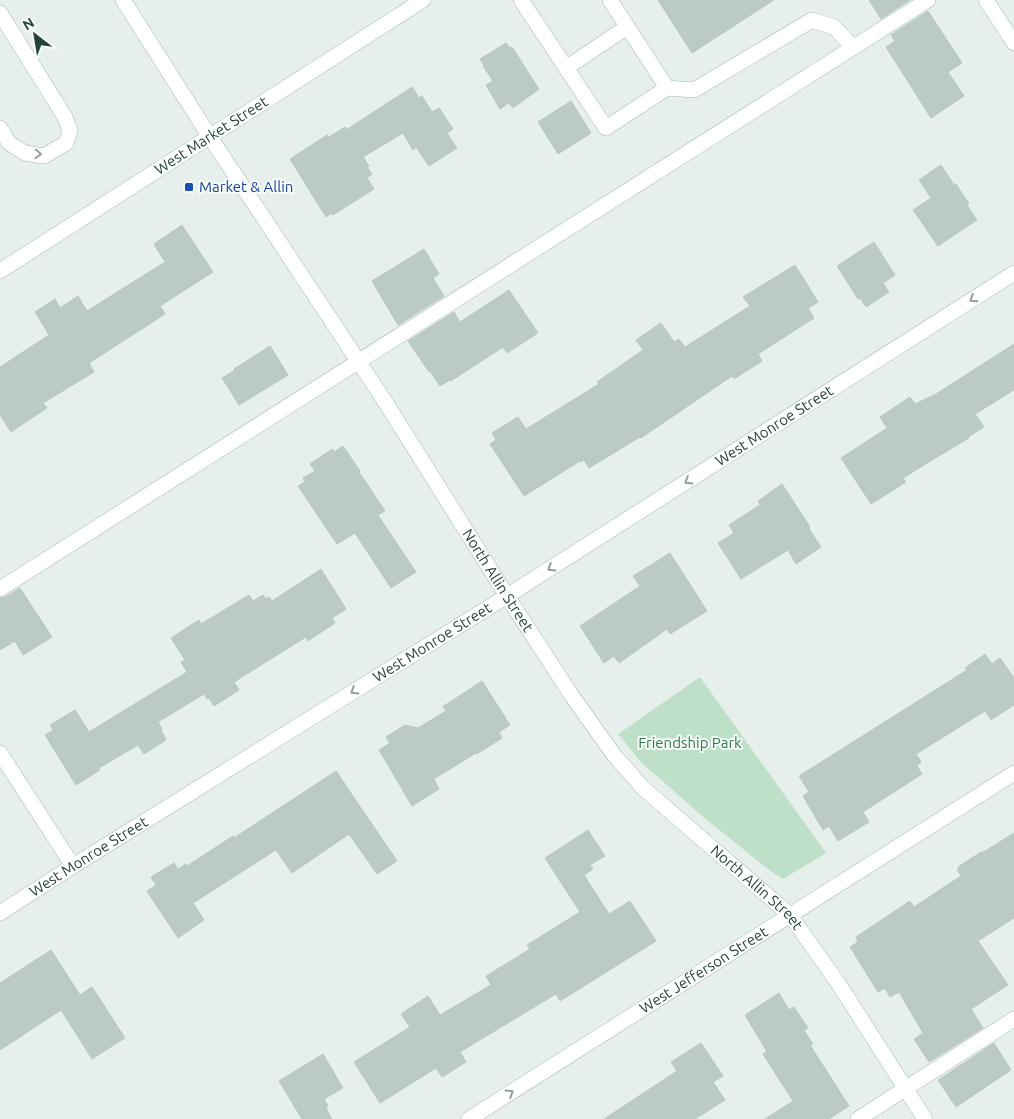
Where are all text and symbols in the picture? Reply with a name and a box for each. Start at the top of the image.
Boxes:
north arrow [10,10,60,60]
text: N [20,14,37,33]
street label: West Market Street [151,93,271,178]
one-way arrow [34,149,42,160]
place label: Market & Allin [199,178,293,195]
marker: Market & Allin [183,181,195,193]
one-way arrow [969,293,978,303]
street label: West Monroe Street [712,381,836,469]
one-way arrow [685,474,694,484]
street label: North Allin Street [459,526,537,635]
one-way arrow [548,562,557,571]
street label: West Monroe Street [370,599,494,685]
one-way arrow [350,685,360,694]
park label: Friendship Park [638,734,742,751]
street label: West Monroe Street [26,813,151,900]
street label: North Allin Street [708,841,807,933]
street label: West Jefferson Street [636,923,771,1016]
one-way arrow [504,1090,514,1099]

